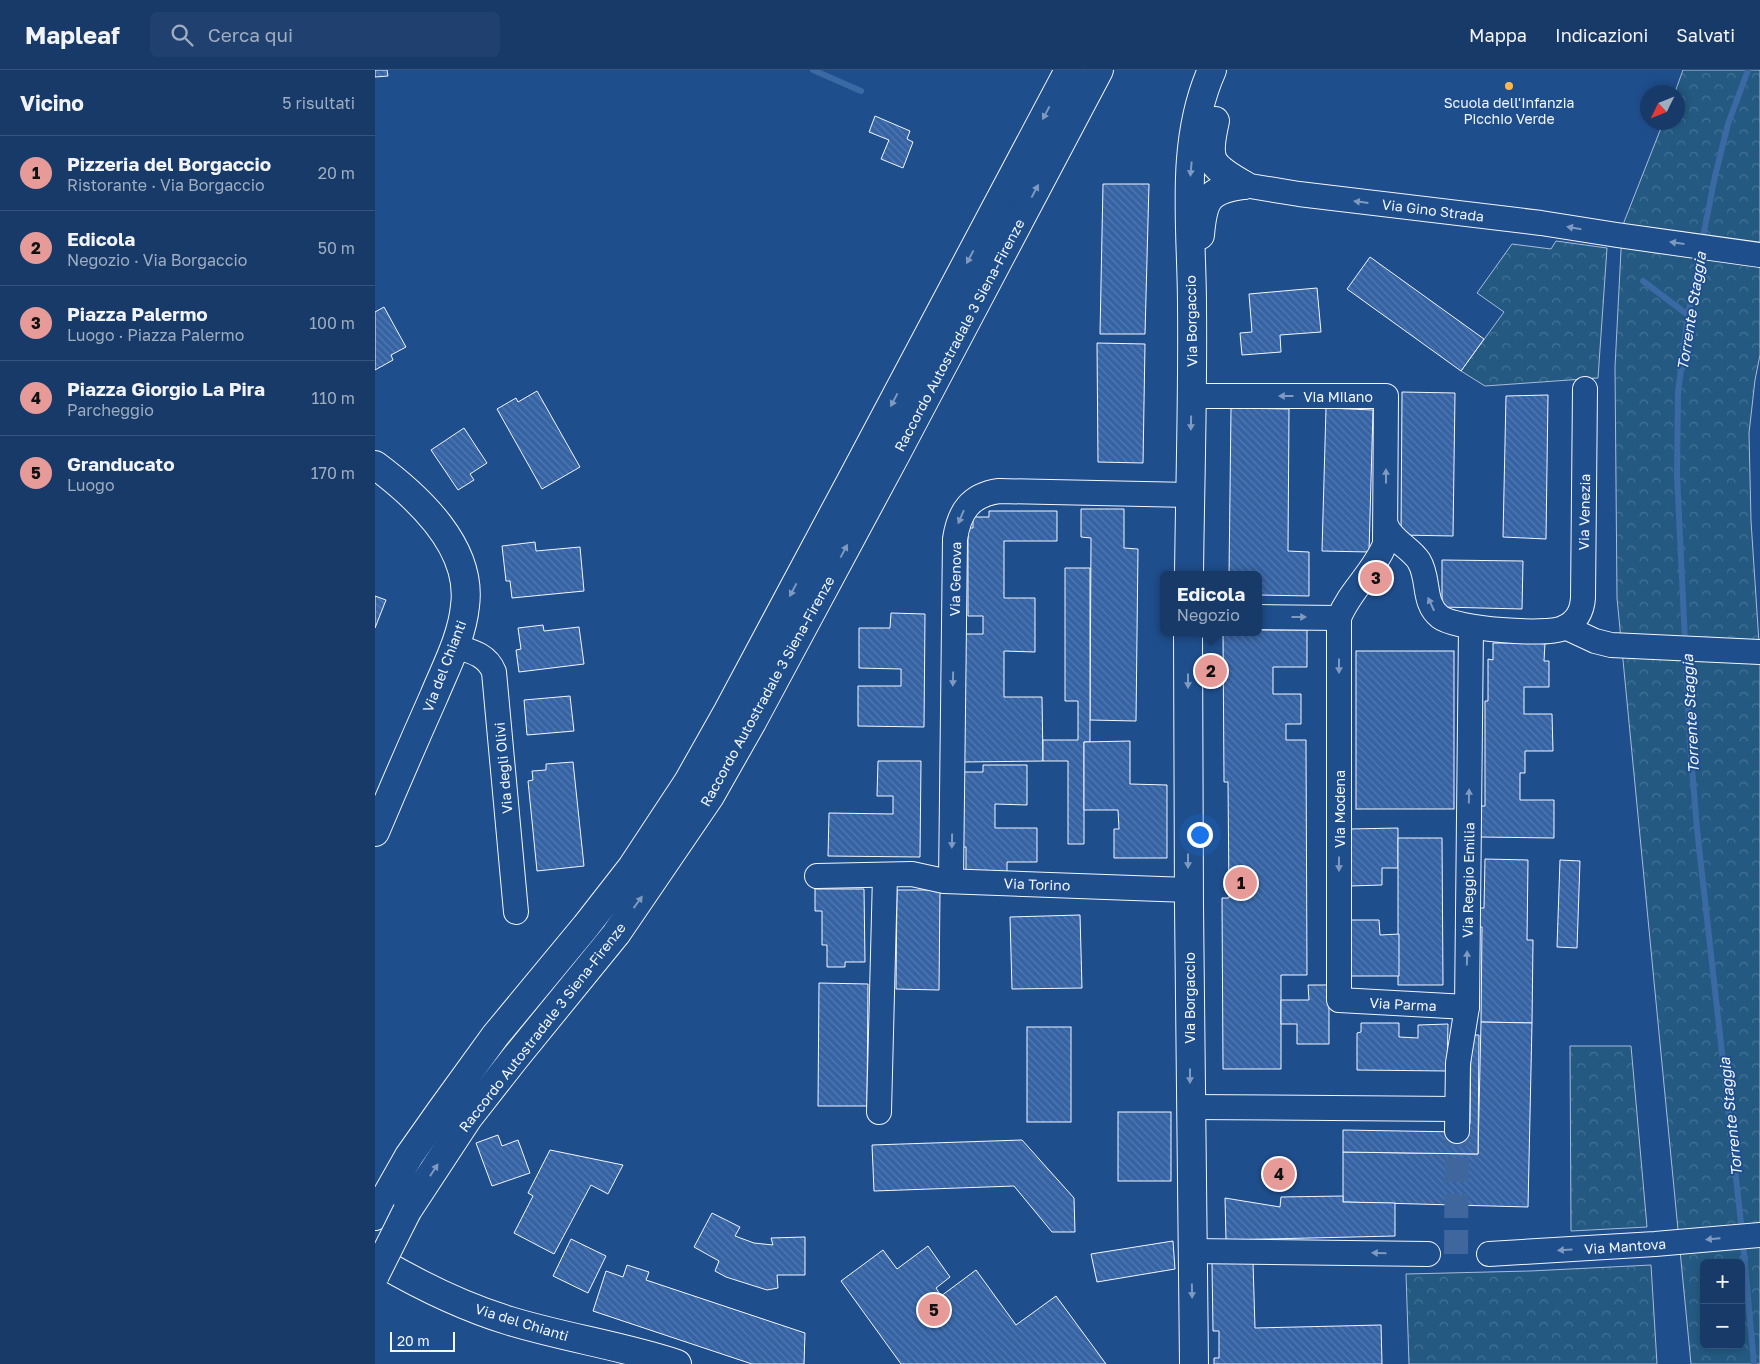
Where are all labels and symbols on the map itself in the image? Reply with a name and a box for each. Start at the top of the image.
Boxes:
marker: Scuola dell'Infanzia Picchio Verde [1503,80,1515,92]
north arrow [1640,85,1685,130]
place label: Scuola dell'Infanzia Picchio Verde [1444,94,1574,127]
one-way arrow [1042,106,1050,120]
one-way arrow [1187,161,1195,177]
one-way arrow [1031,184,1039,198]
street label: Via Gino Strada [1381,195,1485,225]
one-way arrow [1353,198,1369,206]
street label: Raccordo Autostradale 3 Siena-Firenze [890,216,1028,454]
one-way arrow [1566,223,1582,231]
one-way arrow [1669,239,1685,247]
one-way arrow [966,249,974,264]
water label: Torrente Staggia [1673,250,1710,372]
street label: Via Borgaccio [1182,275,1200,367]
street label: Via Milano [1303,388,1373,405]
one-way arrow [1277,392,1293,400]
one-way arrow [890,393,898,408]
one-way arrow [1187,415,1195,431]
one-way arrow [1382,468,1390,484]
street label: Via Venezia [1575,473,1593,551]
one-way arrow [957,510,965,524]
street label: Via Genova [946,542,964,616]
one-way arrow [840,543,848,558]
pin: 3 [1360,559,1392,597]
street label: Raccordo Autostradale 3 Siena-Firenze [696,573,838,809]
one-way arrow [789,583,797,597]
one-way arrow [1427,597,1435,611]
one-way arrow [1291,613,1307,621]
street label: Via del Chianti [419,618,469,714]
pin: 2 [1195,652,1227,690]
water label: Torrente Staggia [1678,653,1703,774]
one-way arrow [1335,659,1343,675]
one-way arrow [949,671,957,687]
one-way arrow [1184,673,1192,689]
street label: Via degli Olivi [491,722,515,814]
street label: Via Modena [1331,770,1348,848]
one-way arrow [1465,788,1473,804]
your location [1187,822,1213,848]
street label: Via Reggio Emilia [1458,822,1478,938]
one-way arrow [947,834,955,850]
one-way arrow [1184,853,1192,869]
one-way arrow [1335,856,1343,872]
pin: 1 [1225,864,1257,902]
street label: Via Torino [1003,874,1071,894]
one-way arrow [633,895,643,909]
street label: Raccordo Autostradale 3 Siena-Firenze [455,919,629,1135]
one-way arrow [1463,950,1471,966]
street label: Via Borgaccio [1181,952,1198,1044]
street label: Via Parma [1369,994,1437,1014]
water label: Torrente Staggia [1715,1056,1746,1177]
one-way arrow [1186,1068,1194,1084]
pin: 4 [1263,1155,1295,1193]
one-way arrow [429,1164,438,1177]
street label: Via Mantova [1583,1235,1667,1257]
one-way arrow [1705,1235,1721,1243]
one-way arrow [1557,1246,1573,1254]
one-way arrow [1371,1249,1387,1257]
one-way arrow [1189,1283,1197,1299]
pin: 5 [918,1291,950,1329]
street label: Via del Chianti [473,1300,571,1344]
scale bar [390,1329,455,1352]

